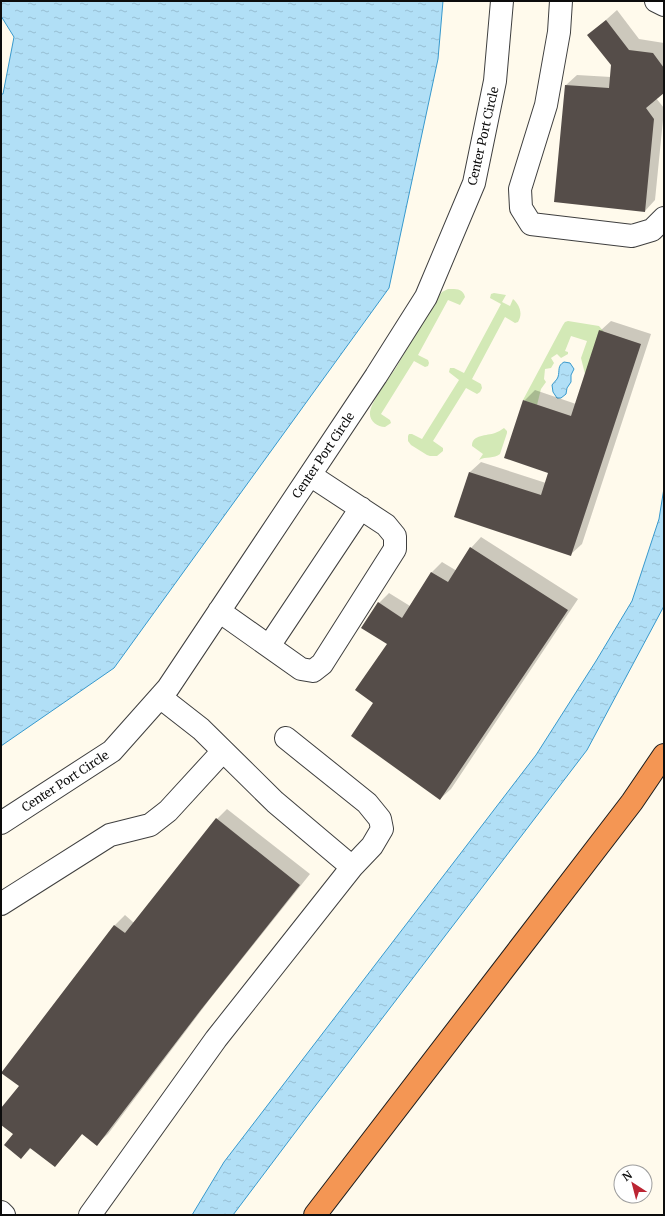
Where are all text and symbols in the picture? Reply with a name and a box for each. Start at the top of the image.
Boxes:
street label: Center Port Circle [464,85,502,187]
street label: Center Port Circle [289,409,357,501]
street label: Center Port Circle [19,747,111,815]
north arrow [613,1164,653,1204]
text: N [619,1168,635,1184]

